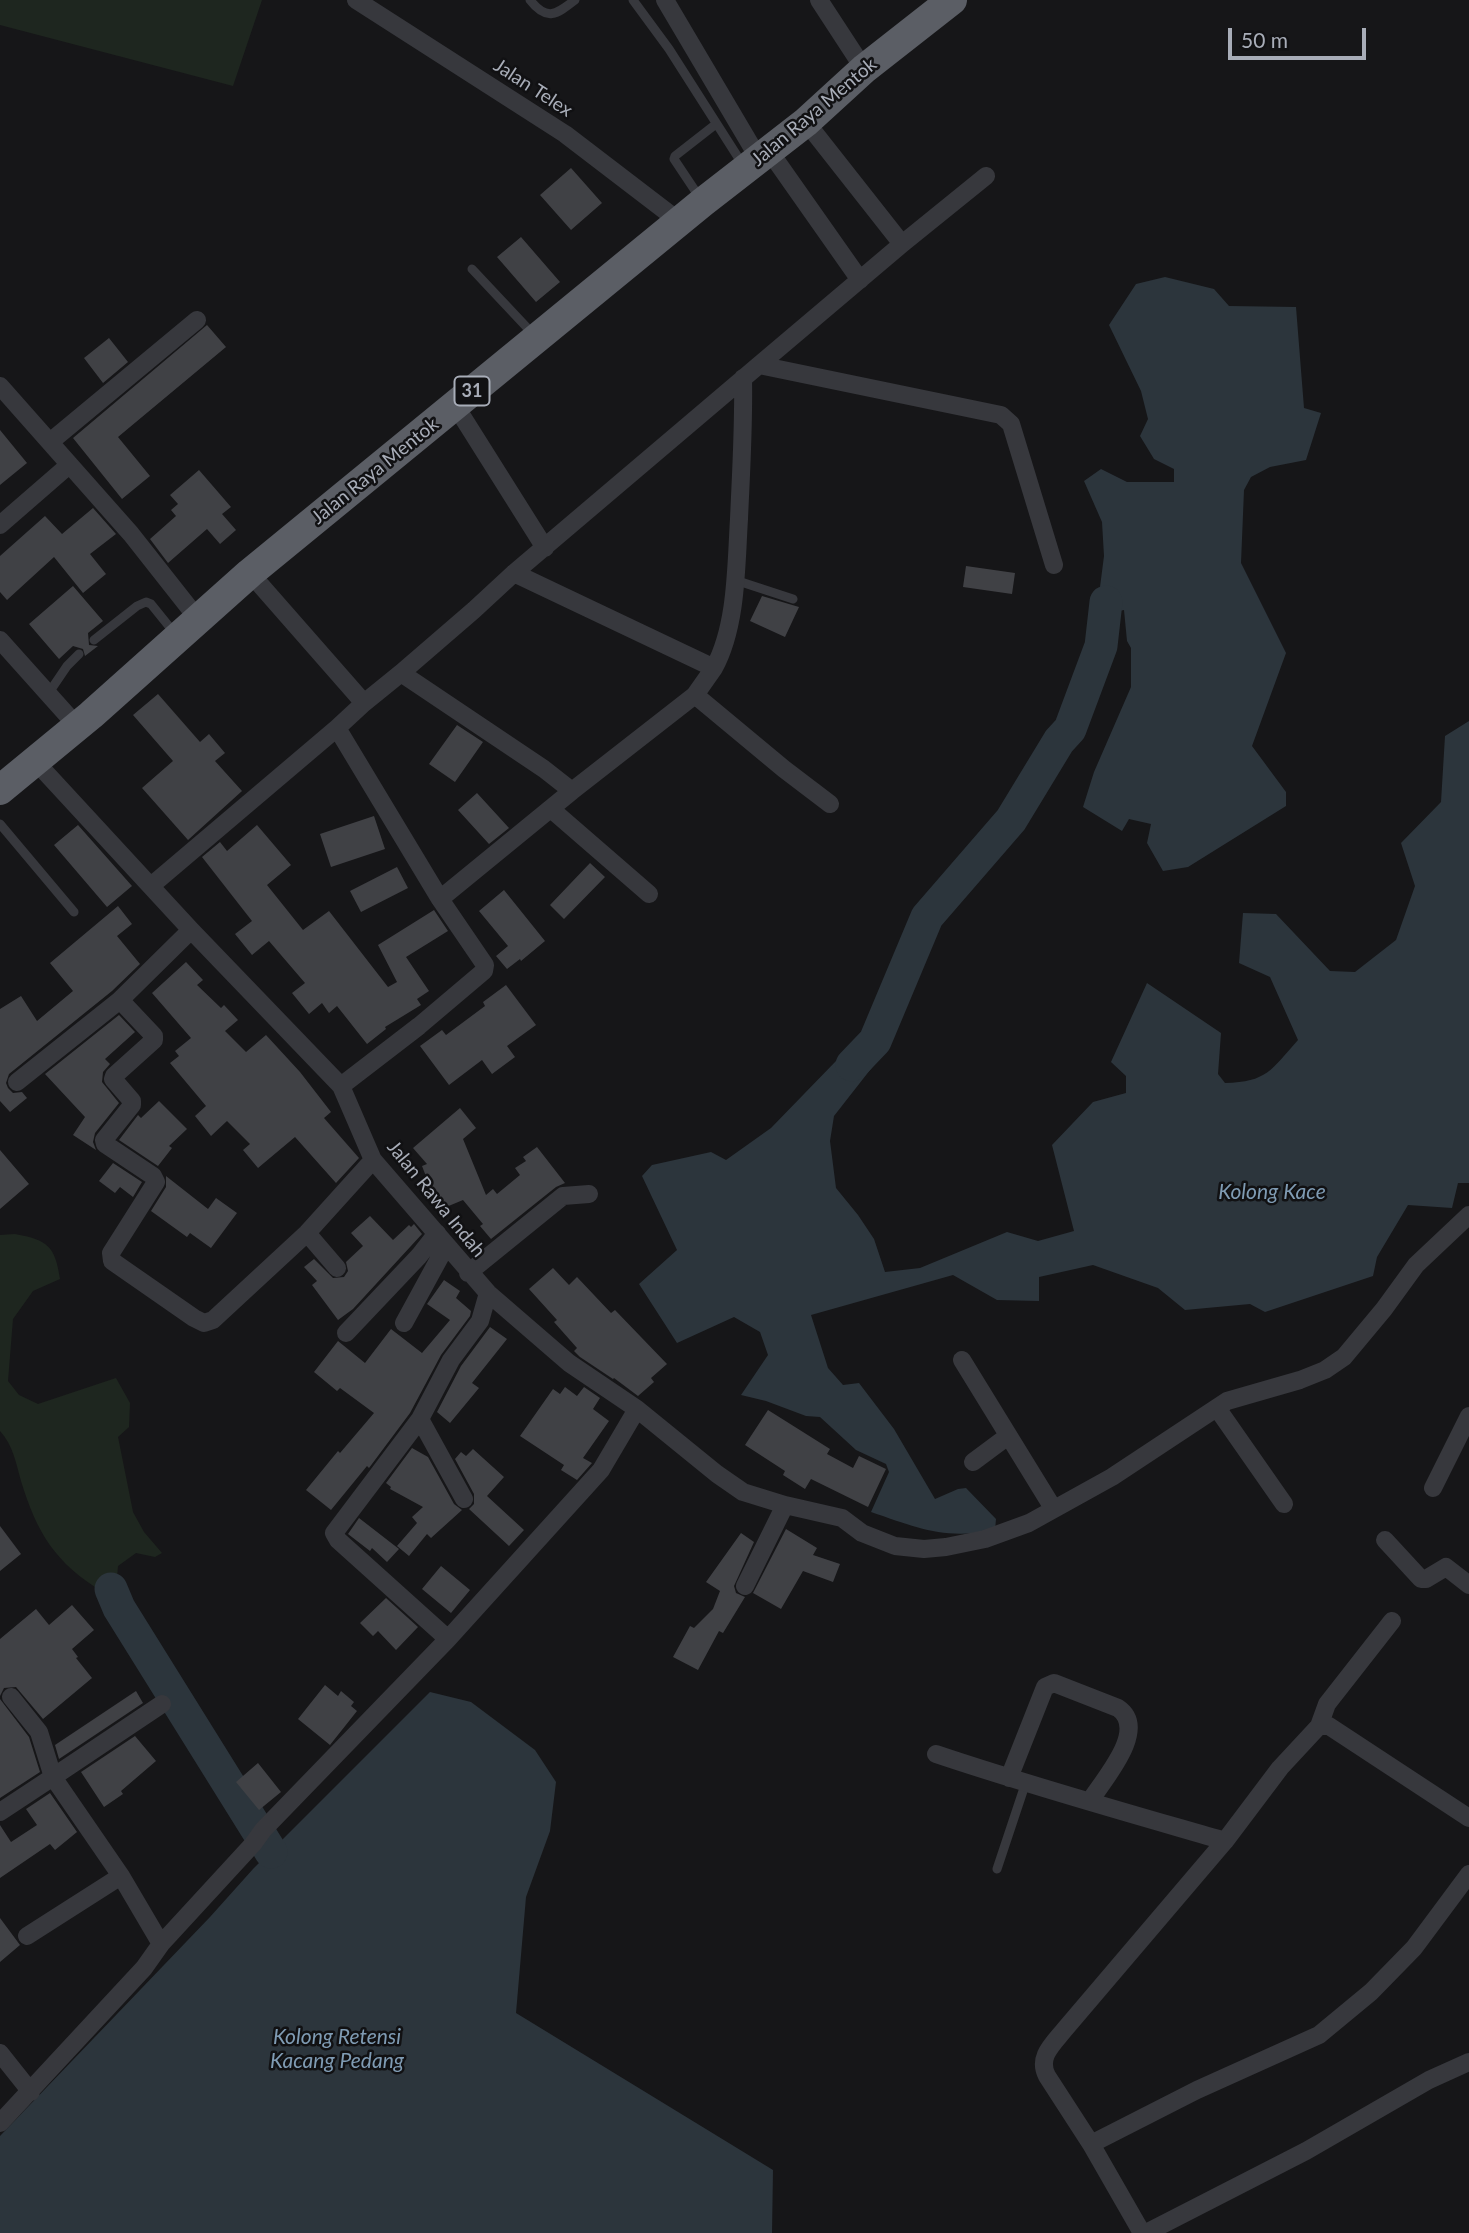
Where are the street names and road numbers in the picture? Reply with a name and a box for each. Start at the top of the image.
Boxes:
street label: Jalan Raya Mentok [747,53,881,171]
street label: Jalan Telex [489,54,577,122]
road number: 31 [454,376,490,405]
street label: Jalan Raya Mentok [307,413,443,529]
street label: Jalan Rawa Indah [382,1136,490,1262]

